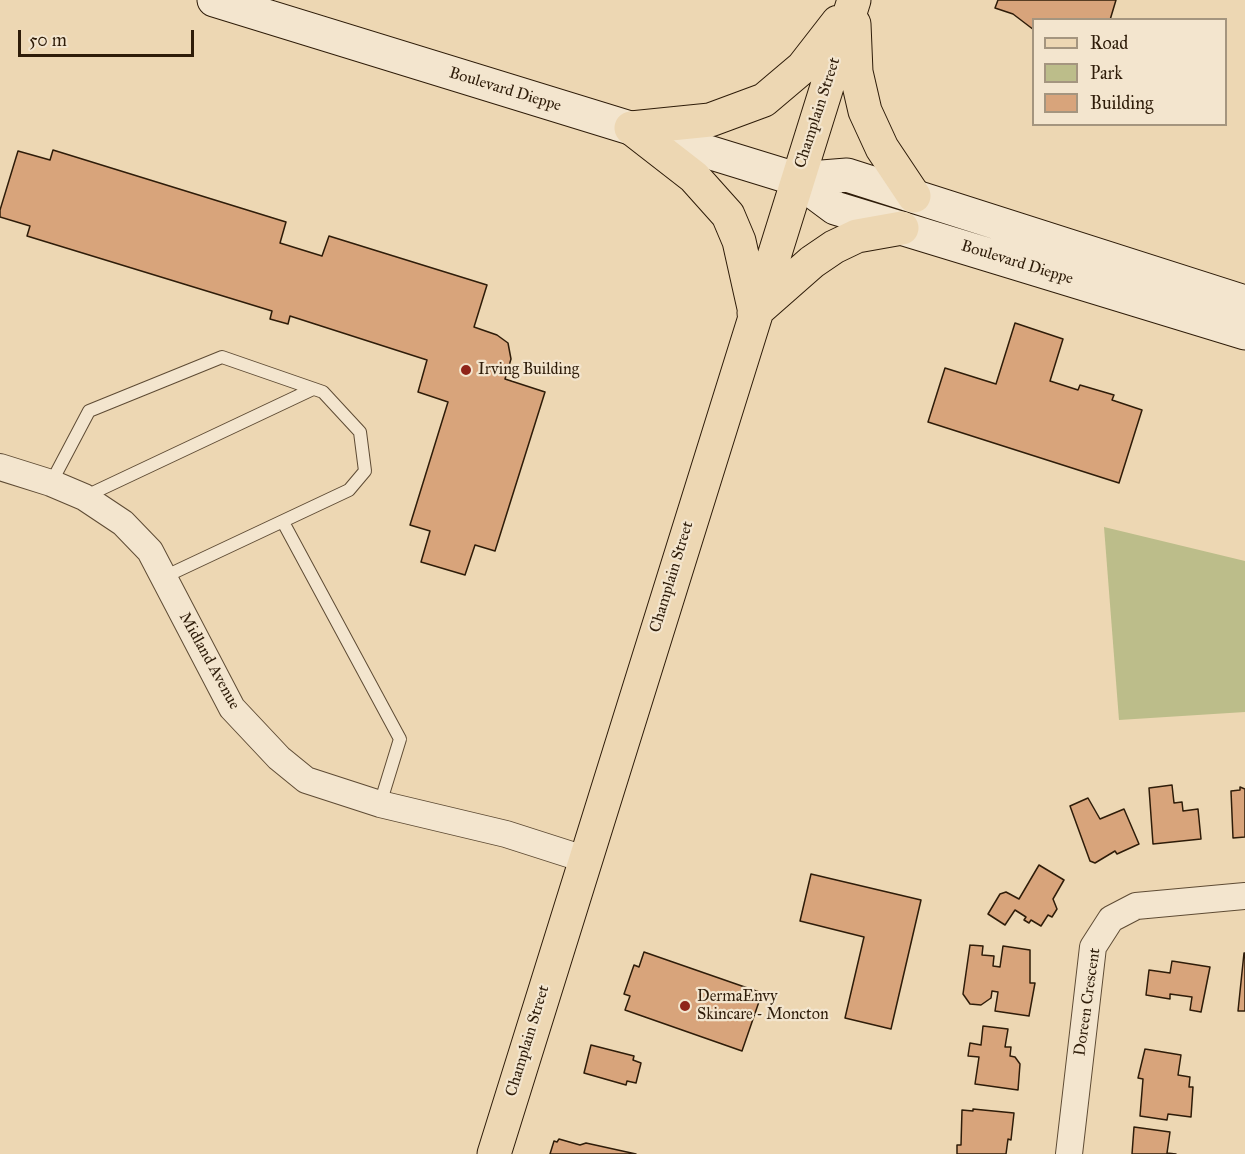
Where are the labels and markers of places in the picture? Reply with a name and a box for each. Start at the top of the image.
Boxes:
place label: Irving Building [478,360,579,380]
marker: Irving Building [459,363,473,377]
place label: DermaEnvy Skincare - Moncton [697,987,829,1025]
marker: DermaEnvy Skincare - Moncton [678,999,692,1013]

